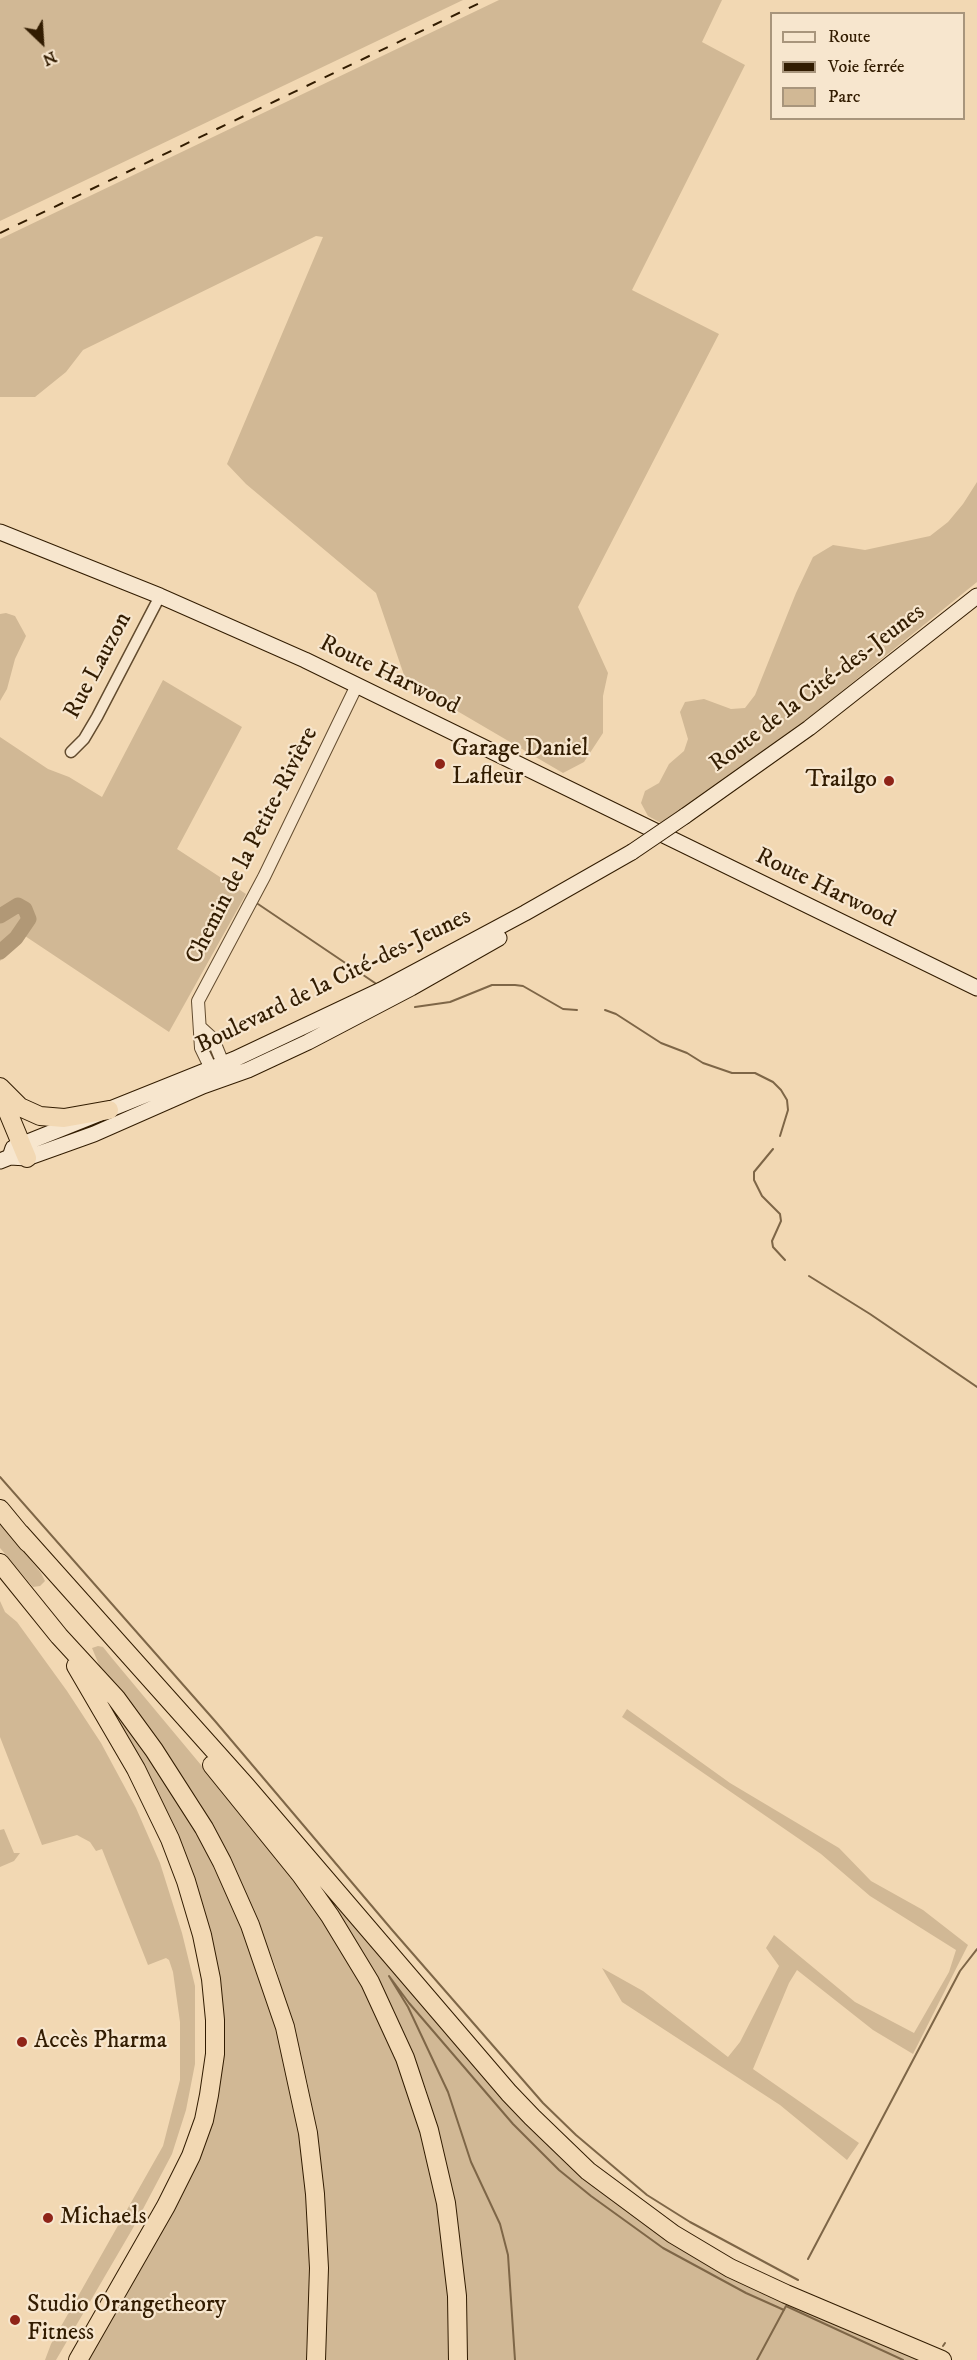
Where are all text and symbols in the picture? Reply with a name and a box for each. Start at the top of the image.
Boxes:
north arrow [12,12,72,72]
legend [770,12,965,120]
text: Route [828,26,871,48]
text: N [39,46,60,70]
text: Voie ferrée [828,56,905,78]
text: Parc [828,86,860,108]
street label: Route de la Cité-des-Jeunes [705,599,931,779]
street label: Rue Lauzon [59,608,139,724]
street label: Route Harwood [314,630,464,722]
street label: Chemin de la Petite-Rivière [181,723,325,969]
place label: Garage Daniel Lafleur [452,736,589,792]
marker: Garage Daniel Lafleur [433,757,447,771]
place label: Trailgo [805,767,877,795]
marker: Trailgo [882,774,896,788]
street label: Route Harwood [750,843,900,935]
street label: Boulevard de la Cité-des-Jeunes [192,903,476,1061]
place label: Accès Pharma [34,2028,167,2056]
marker: Accès Pharma [15,2035,29,2049]
place label: Michaels [60,2204,146,2232]
marker: Michaels [41,2211,55,2225]
place label: Studio Orangetheory Fitness [27,2292,226,2348]
marker: Studio Orangetheory Fitness [8,2313,22,2327]

